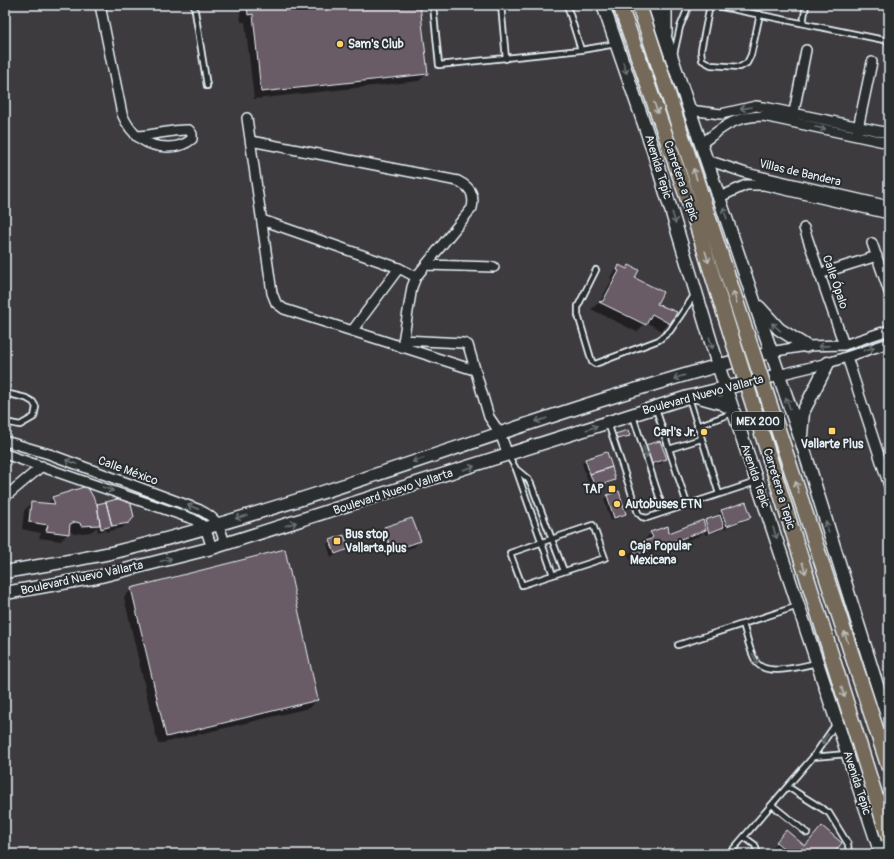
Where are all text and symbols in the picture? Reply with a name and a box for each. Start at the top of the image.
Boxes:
place label: Sam's Club [348,37,404,52]
marker: Sam's Club [335,39,345,49]
one-way arrow [621,62,629,74]
one-way arrow [652,101,660,113]
one-way arrow [739,104,752,112]
one-way arrow [813,124,826,132]
street label: Avenida Tepic [641,133,675,201]
street label: Carretera a Tepic [660,139,702,223]
street label: Villas de Bandera [758,156,843,190]
one-way arrow [690,168,698,180]
one-way arrow [721,207,728,220]
one-way arrow [671,212,678,225]
one-way arrow [704,251,711,264]
street label: Calle Ópalo [819,253,852,311]
one-way arrow [731,291,738,304]
one-way arrow [771,322,782,331]
one-way arrow [708,336,715,349]
one-way arrow [818,342,831,350]
one-way arrow [863,345,875,353]
street label: Boulevard Nuevo Vallarta [641,371,766,418]
one-way arrow [672,374,685,381]
one-way arrow [783,397,791,409]
road number: MEX 200 [732,412,784,430]
one-way arrow [535,417,548,424]
one-way arrow [586,423,598,431]
place label: Carl's Jr. [654,425,696,440]
marker: Vallarte Plus [827,426,837,436]
marker: Carl's Jr. [699,427,709,437]
place label: Vallarte Plus [801,437,864,452]
street label: Avenida Tepic [737,442,773,510]
one-way arrow [641,445,649,457]
street label: Carretera a Tepic [759,446,799,532]
street label: Calle México [96,453,161,489]
one-way arrow [411,457,424,464]
one-way arrow [65,458,77,466]
one-way arrow [462,464,475,471]
street label: Boulevard Nuevo Vallarta [331,465,455,518]
one-way arrow [793,481,800,494]
place label: TAP [582,482,604,497]
marker: TAP [607,484,617,494]
one-way arrow [102,486,114,494]
place label: Autobuses ETN [625,497,702,512]
marker: Autobuses ETN [612,499,622,509]
one-way arrow [186,503,199,510]
one-way arrow [234,514,247,521]
one-way arrow [285,520,298,527]
one-way arrow [823,521,831,533]
one-way arrow [771,526,779,538]
place label: Bus stop Vallarta.plus [345,527,407,556]
marker: Bus stop Vallarta.plus [332,536,342,546]
place label: Caja Popular Mexicana [630,539,692,568]
marker: Caja Popular Mexicana [617,548,627,558]
one-way arrow [160,556,173,563]
street label: Boulevard Nuevo Vallarta [19,558,145,598]
one-way arrow [801,562,808,575]
one-way arrow [842,632,850,644]
one-way arrow [752,652,759,664]
one-way arrow [840,686,847,699]
one-way arrow [821,734,830,745]
street label: Avenida Tepic [840,749,874,817]

